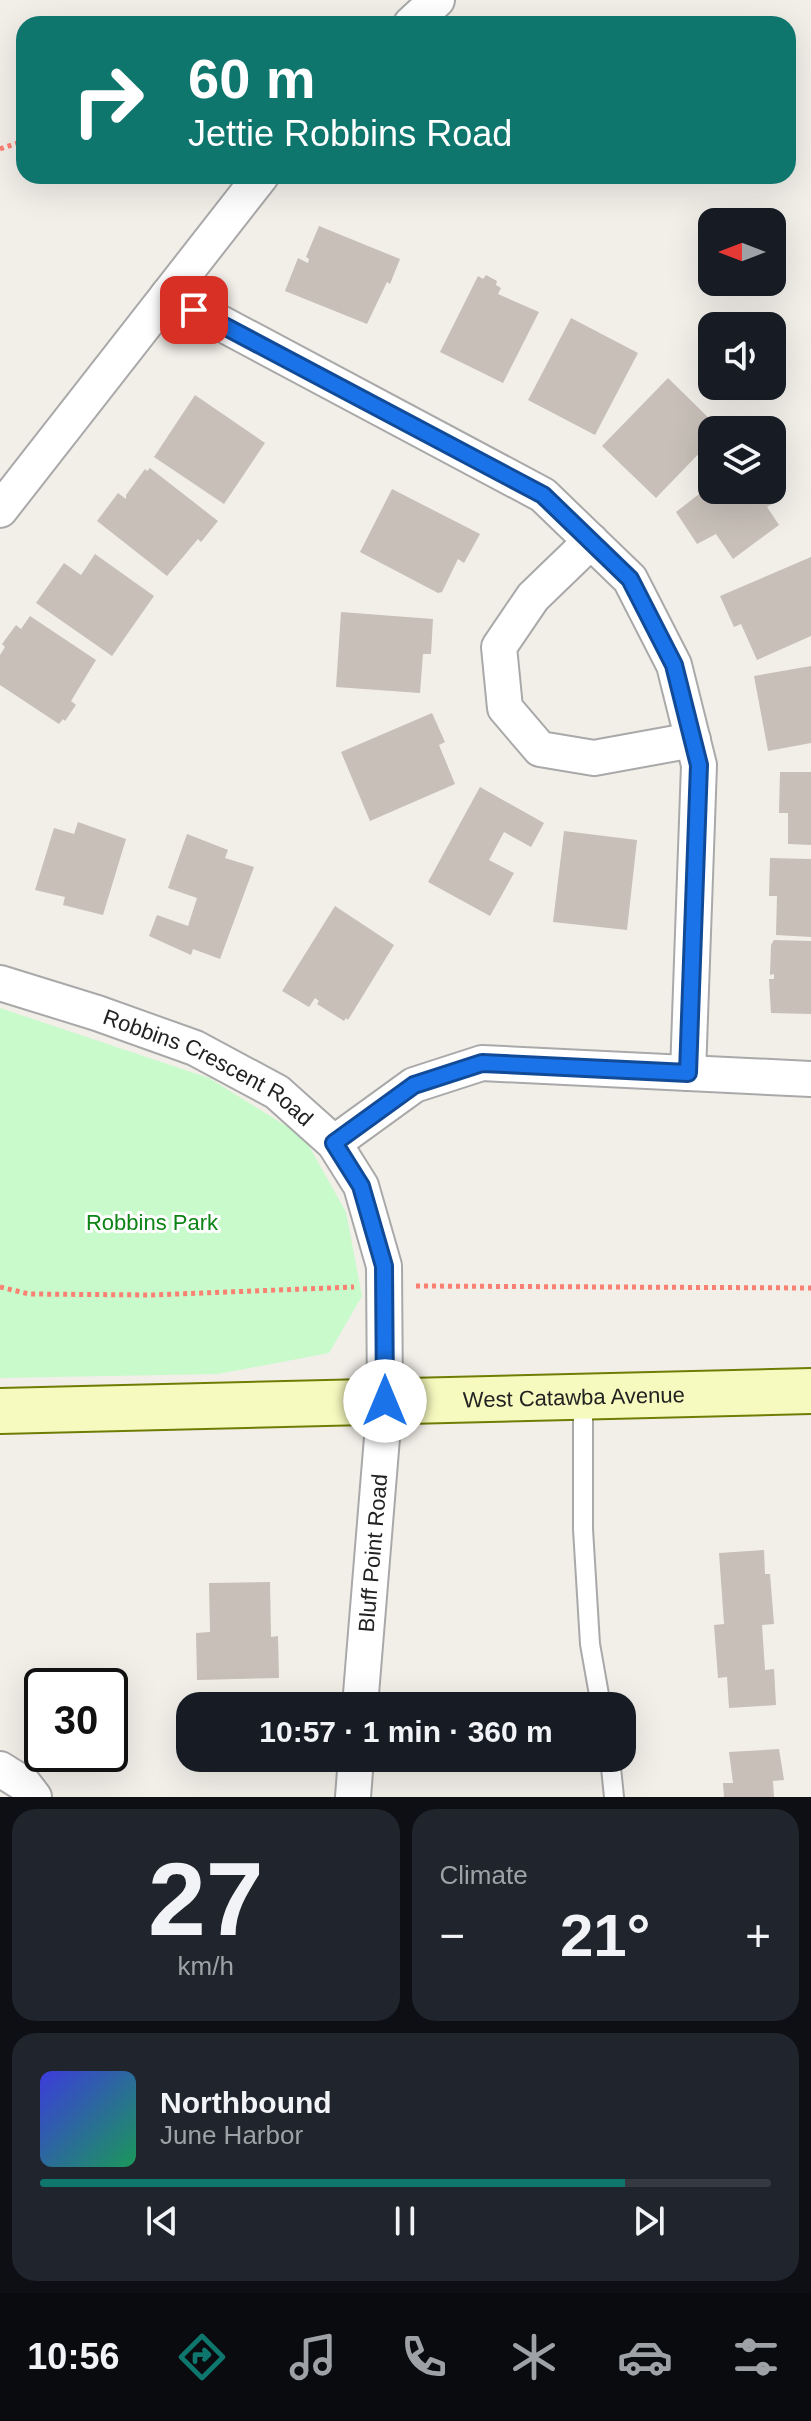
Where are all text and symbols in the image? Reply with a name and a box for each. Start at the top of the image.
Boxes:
text: 60 m [188,47,316,110]
icon: right [56,48,160,152]
text: Jettie Robbins Road [188,113,512,154]
north arrow [698,208,786,296]
map controls [698,208,786,504]
pin [160,276,228,344]
icon: arrive [172,288,216,332]
button: sound [698,312,786,400]
button: layers [698,416,786,504]
street label: Robbins Crescent Road [100,1004,318,1131]
park label: Robbins Park [86,1210,219,1235]
position arrow [343,1359,427,1443]
street label: West Catawba Avenue [463,1382,685,1412]
street label: Bluff Point Road [354,1473,392,1633]
speed limit sign: 30 [24,1668,128,1772]
text: 10:57 · 1 min · 360 m [259,1715,553,1748]
text: 27 [148,1841,264,1957]
text: Climate [440,1860,528,1890]
text: 21° [560,1902,651,1969]
text: − [440,1911,465,1960]
text: + [745,1911,771,1960]
text: km/h [178,1951,234,1981]
text: Northbound [160,2086,332,2119]
text: June Harbor [160,2120,303,2150]
icon: previous [140,2199,184,2243]
icon: pause [383,2199,427,2243]
icon: next [627,2199,671,2243]
icon: directions [174,2329,230,2385]
icon: music [285,2329,341,2385]
icon: phone [396,2329,452,2385]
icon: climate [506,2329,562,2385]
icon: car [617,2329,673,2385]
icon: filters [728,2329,784,2385]
text: 10:56 [27,2336,119,2377]

